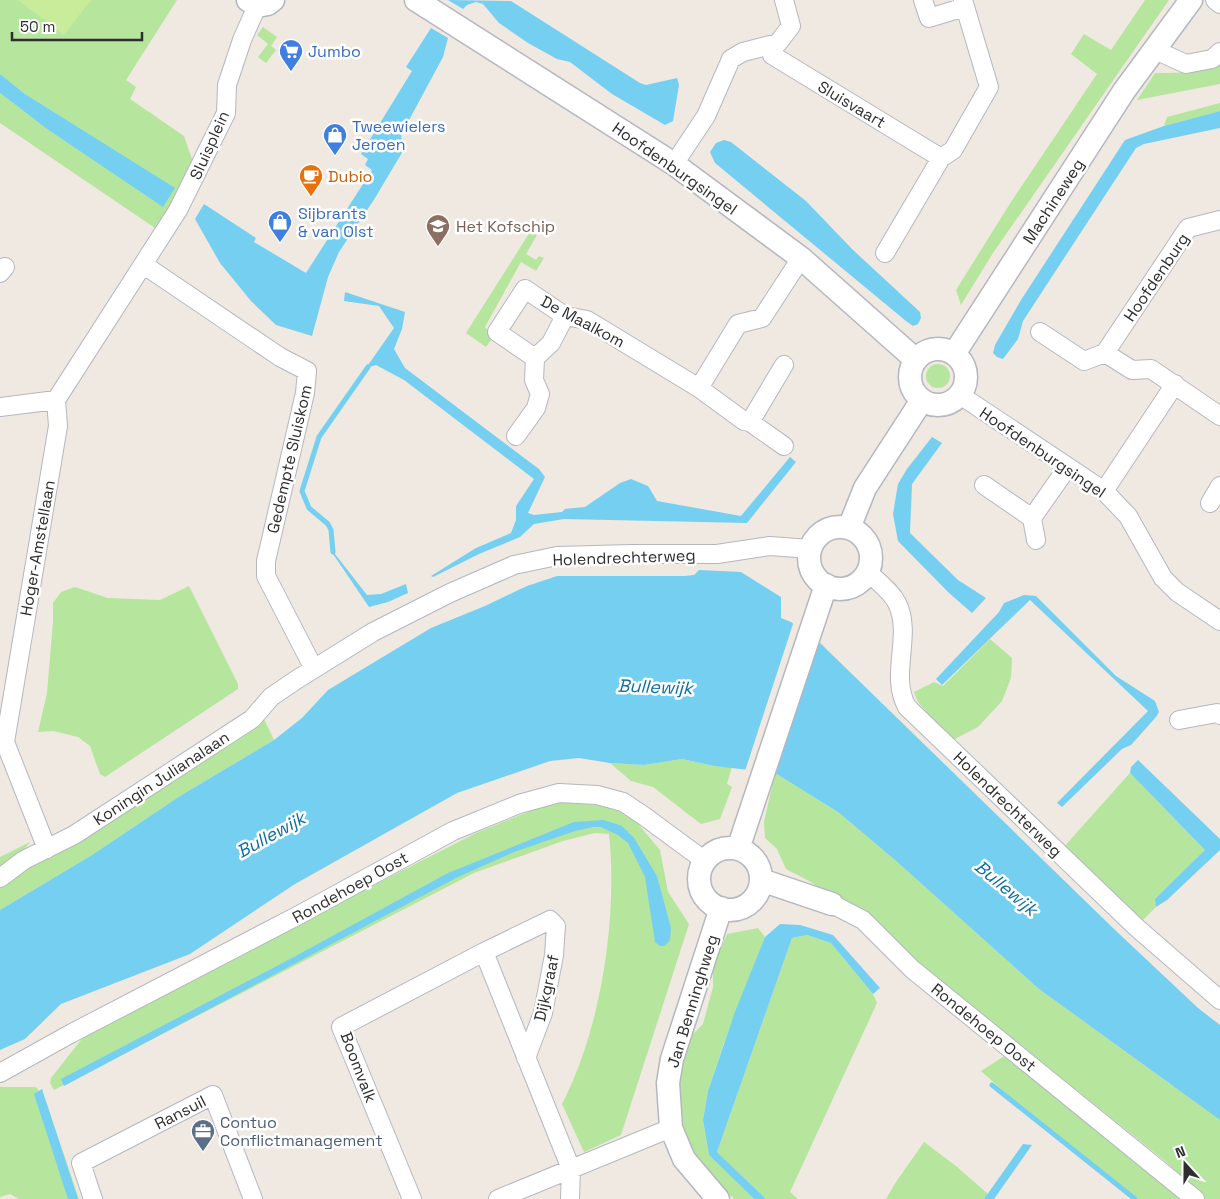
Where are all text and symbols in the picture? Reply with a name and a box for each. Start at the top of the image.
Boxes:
scale bar [12,10,142,42]
text: 50 m [20,17,55,36]
supermarket icon: Jumbo [278,38,304,72]
place label: Jumbo [308,41,361,62]
street label: Sluisvaart [814,76,890,133]
street label: Sluisplein [185,107,234,183]
place label: Tweewielers Jeroen [352,116,446,155]
street label: Hoofdenburgsingel [608,117,741,220]
shop icon: Tweewielers Jeroen [322,122,348,156]
street label: Machineweg [1018,155,1089,248]
cafe icon: Dubio [298,163,324,197]
place label: Dubio [328,166,373,187]
place label: Sijbrants & van Olst [298,203,374,242]
shop icon: Sijbrants & van Olst [267,209,293,243]
school or university icon: Het Kofschip [425,213,451,247]
place label: Het Kofschip [456,216,555,237]
street label: Hoofdenburg [1119,229,1194,326]
street label: De Maalkom [537,291,628,352]
street label: Gedempte Sluiskom [262,383,317,535]
street label: Hoofdenburgsingel [975,402,1110,503]
street label: Hoger-Amstellaan [15,479,60,618]
street label: Holendrechterweg [552,545,696,570]
water label: Bullewijk [617,674,695,699]
street label: Koningin Julianalaan [89,727,233,830]
street label: Holendrechterweg [949,747,1066,862]
water label: Bullewijk [232,805,311,863]
street label: Rondehoep Oost [289,847,412,928]
water label: Bullewijk [970,855,1044,922]
street label: Jan Benninghweg [662,932,723,1070]
street label: Dijkgraaf [529,953,564,1023]
street label: Rondehoep Oost [927,979,1041,1076]
street label: Boomvalk [335,1029,382,1106]
street label: Ransuil [151,1091,210,1134]
place label: Contuo Conflictmanagement [220,1112,383,1151]
office icon: Contuo Conflictmanagement [190,1118,216,1152]
north arrow [1160,1139,1210,1189]
text: N [1173,1142,1188,1162]

